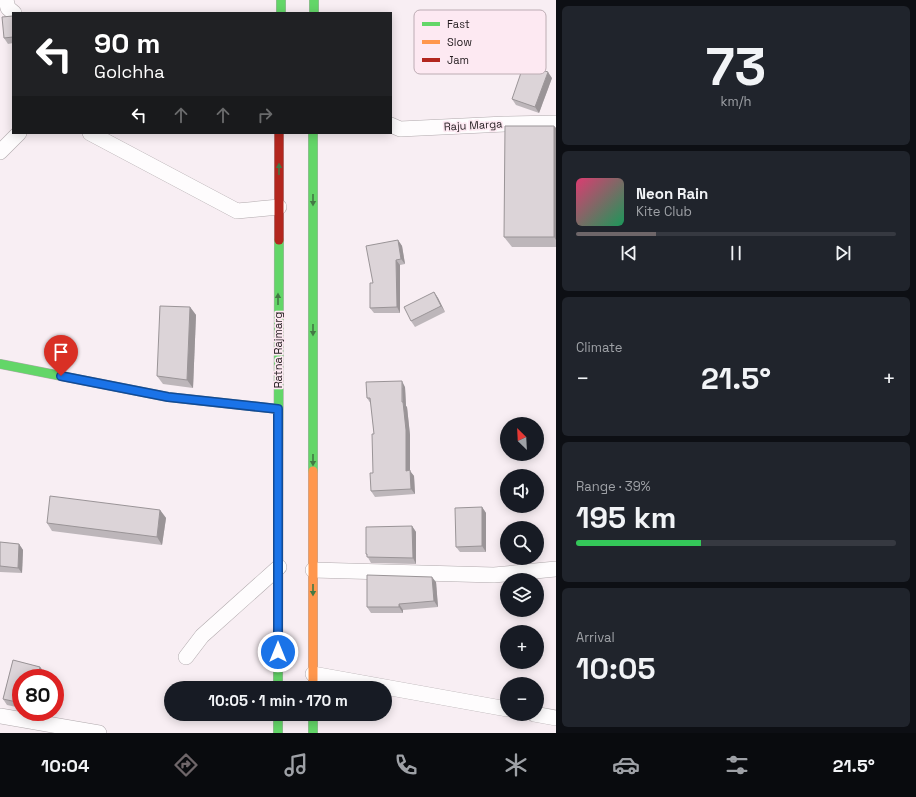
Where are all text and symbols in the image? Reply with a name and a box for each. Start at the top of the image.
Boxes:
legend [414,10,546,74]
text: Fast [447,17,470,31]
text: 90 m [94,25,160,61]
icon: left [28,28,80,80]
text: 73 [706,34,766,100]
text: Slow [447,35,472,49]
text: Jam [447,53,469,67]
text: Golchha [94,60,165,83]
text: km/h [721,93,751,110]
icon: left [128,104,150,126]
icon: ahead [170,104,192,126]
icon: ahead [212,104,234,126]
icon: right [254,104,276,126]
street label: Raju Marga [443,116,503,134]
one-way arrow [276,162,282,175]
text: Neon Rain [636,184,708,203]
one-way arrow [310,194,316,207]
text: Kite Club [636,203,692,220]
icon: previous [618,242,640,264]
icon: pause [725,242,747,264]
icon: next [832,242,854,264]
one-way arrow [275,292,281,305]
street label: Ratna Rajmarg [271,312,285,388]
one-way arrow [310,324,316,337]
pin [44,335,78,376]
text: Climate [576,339,622,356]
icon: arrive [50,341,72,363]
text: 21.5° [701,359,771,398]
text: − [576,364,590,392]
text: + [882,364,896,392]
north arrow [500,417,544,461]
map controls [500,417,544,721]
one-way arrow [310,454,316,467]
button: sound [500,469,544,513]
text: Range · 39% [576,478,651,495]
text: 195 km [576,498,676,537]
button: search [500,521,544,565]
button: layers [500,573,544,617]
one-way arrow [310,584,316,597]
button: + [500,625,544,669]
text: Arrival [576,629,615,646]
position arrow [257,631,299,673]
text: 10:05 [576,649,655,688]
speed limit sign: 80 [12,669,64,721]
button: − [500,677,544,721]
text: 10:05 · 1 min · 170 m [208,691,348,710]
icon: directions [172,751,200,779]
icon: music [282,751,310,779]
icon: phone [392,751,420,779]
icon: climate [502,751,530,779]
icon: car [612,751,640,779]
icon: filters [723,751,751,779]
text: 10:04 [41,754,89,777]
text: 21.5° [833,754,875,777]

